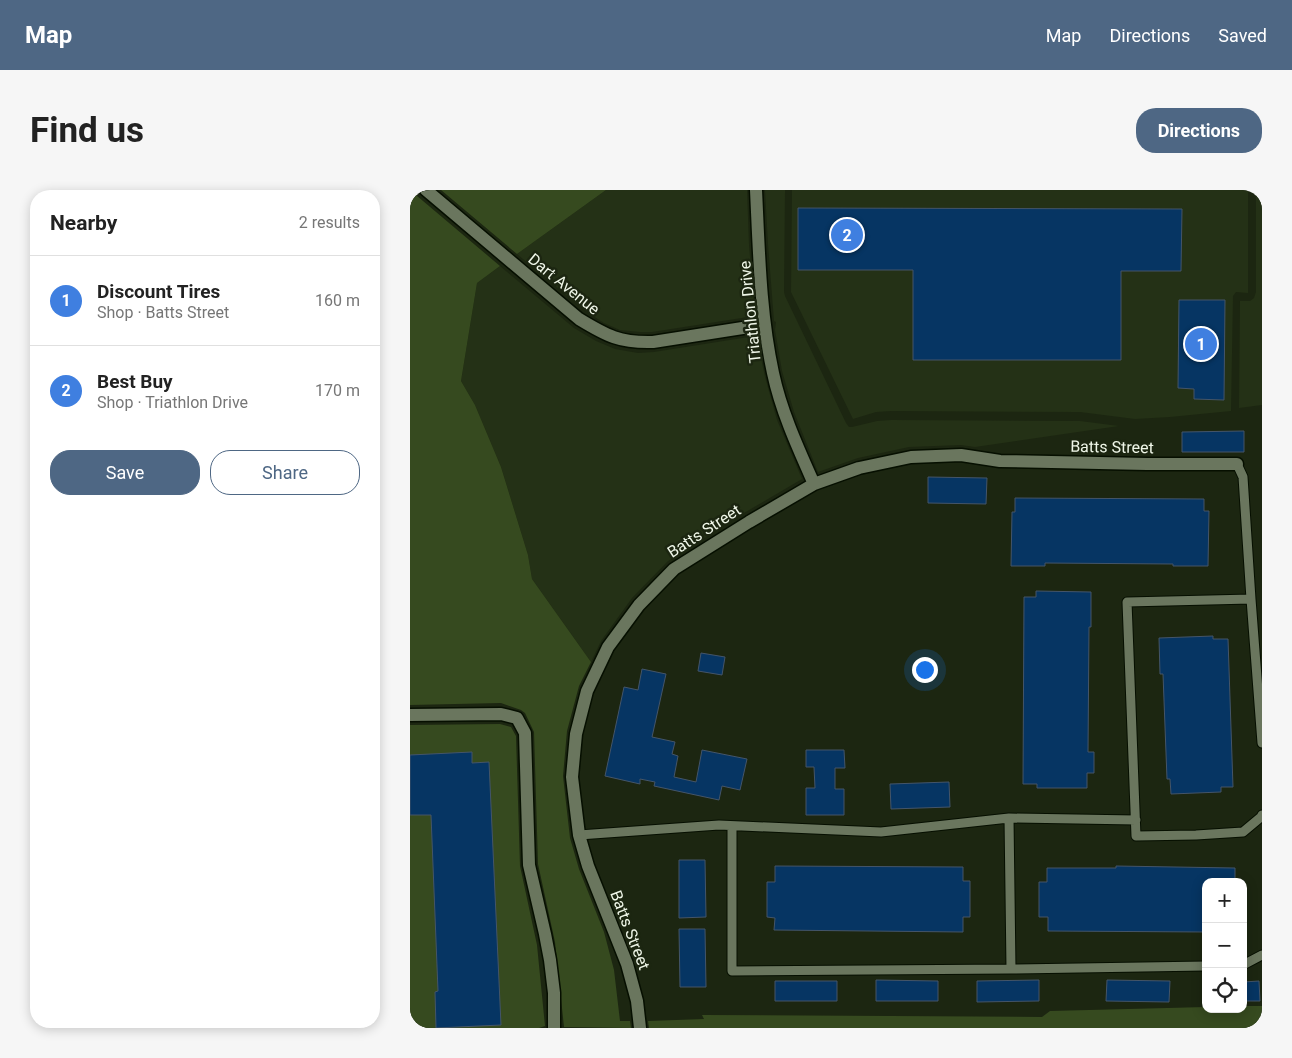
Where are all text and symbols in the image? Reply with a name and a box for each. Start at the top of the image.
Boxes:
text: Map [25,21,72,49]
text: Map [1046,25,1081,46]
text: Directions [1109,25,1190,46]
text: Saved [1218,25,1267,46]
button: Directions [1136,108,1262,153]
text: Find us [30,110,144,151]
text: Nearby [50,211,117,235]
text: 2 results [299,213,360,232]
pin: 2 [831,216,863,254]
street label: Dart Avenue [524,249,604,319]
street label: Triathlon Drive [735,260,765,364]
text: Discount Tires [97,280,220,303]
text: 1 [61,291,71,310]
text: 160 m [315,291,360,310]
text: Shop · Batts Street [97,303,229,322]
pin: 1 [1185,325,1217,363]
text: Best Buy [97,370,173,393]
text: 2 [61,381,71,400]
text: 170 m [315,381,360,400]
text: Shop · Triathlon Drive [97,393,248,412]
street label: Batts Street [1070,437,1154,457]
button: Save [50,450,200,495]
button: Share [210,450,360,495]
street label: Batts Street [664,500,744,562]
your location [912,657,938,683]
map controls [1202,878,1247,1013]
button: + [1202,878,1247,923]
street label: Batts Street [606,888,654,972]
button: − [1202,923,1247,968]
button: locate [1202,968,1247,1013]

